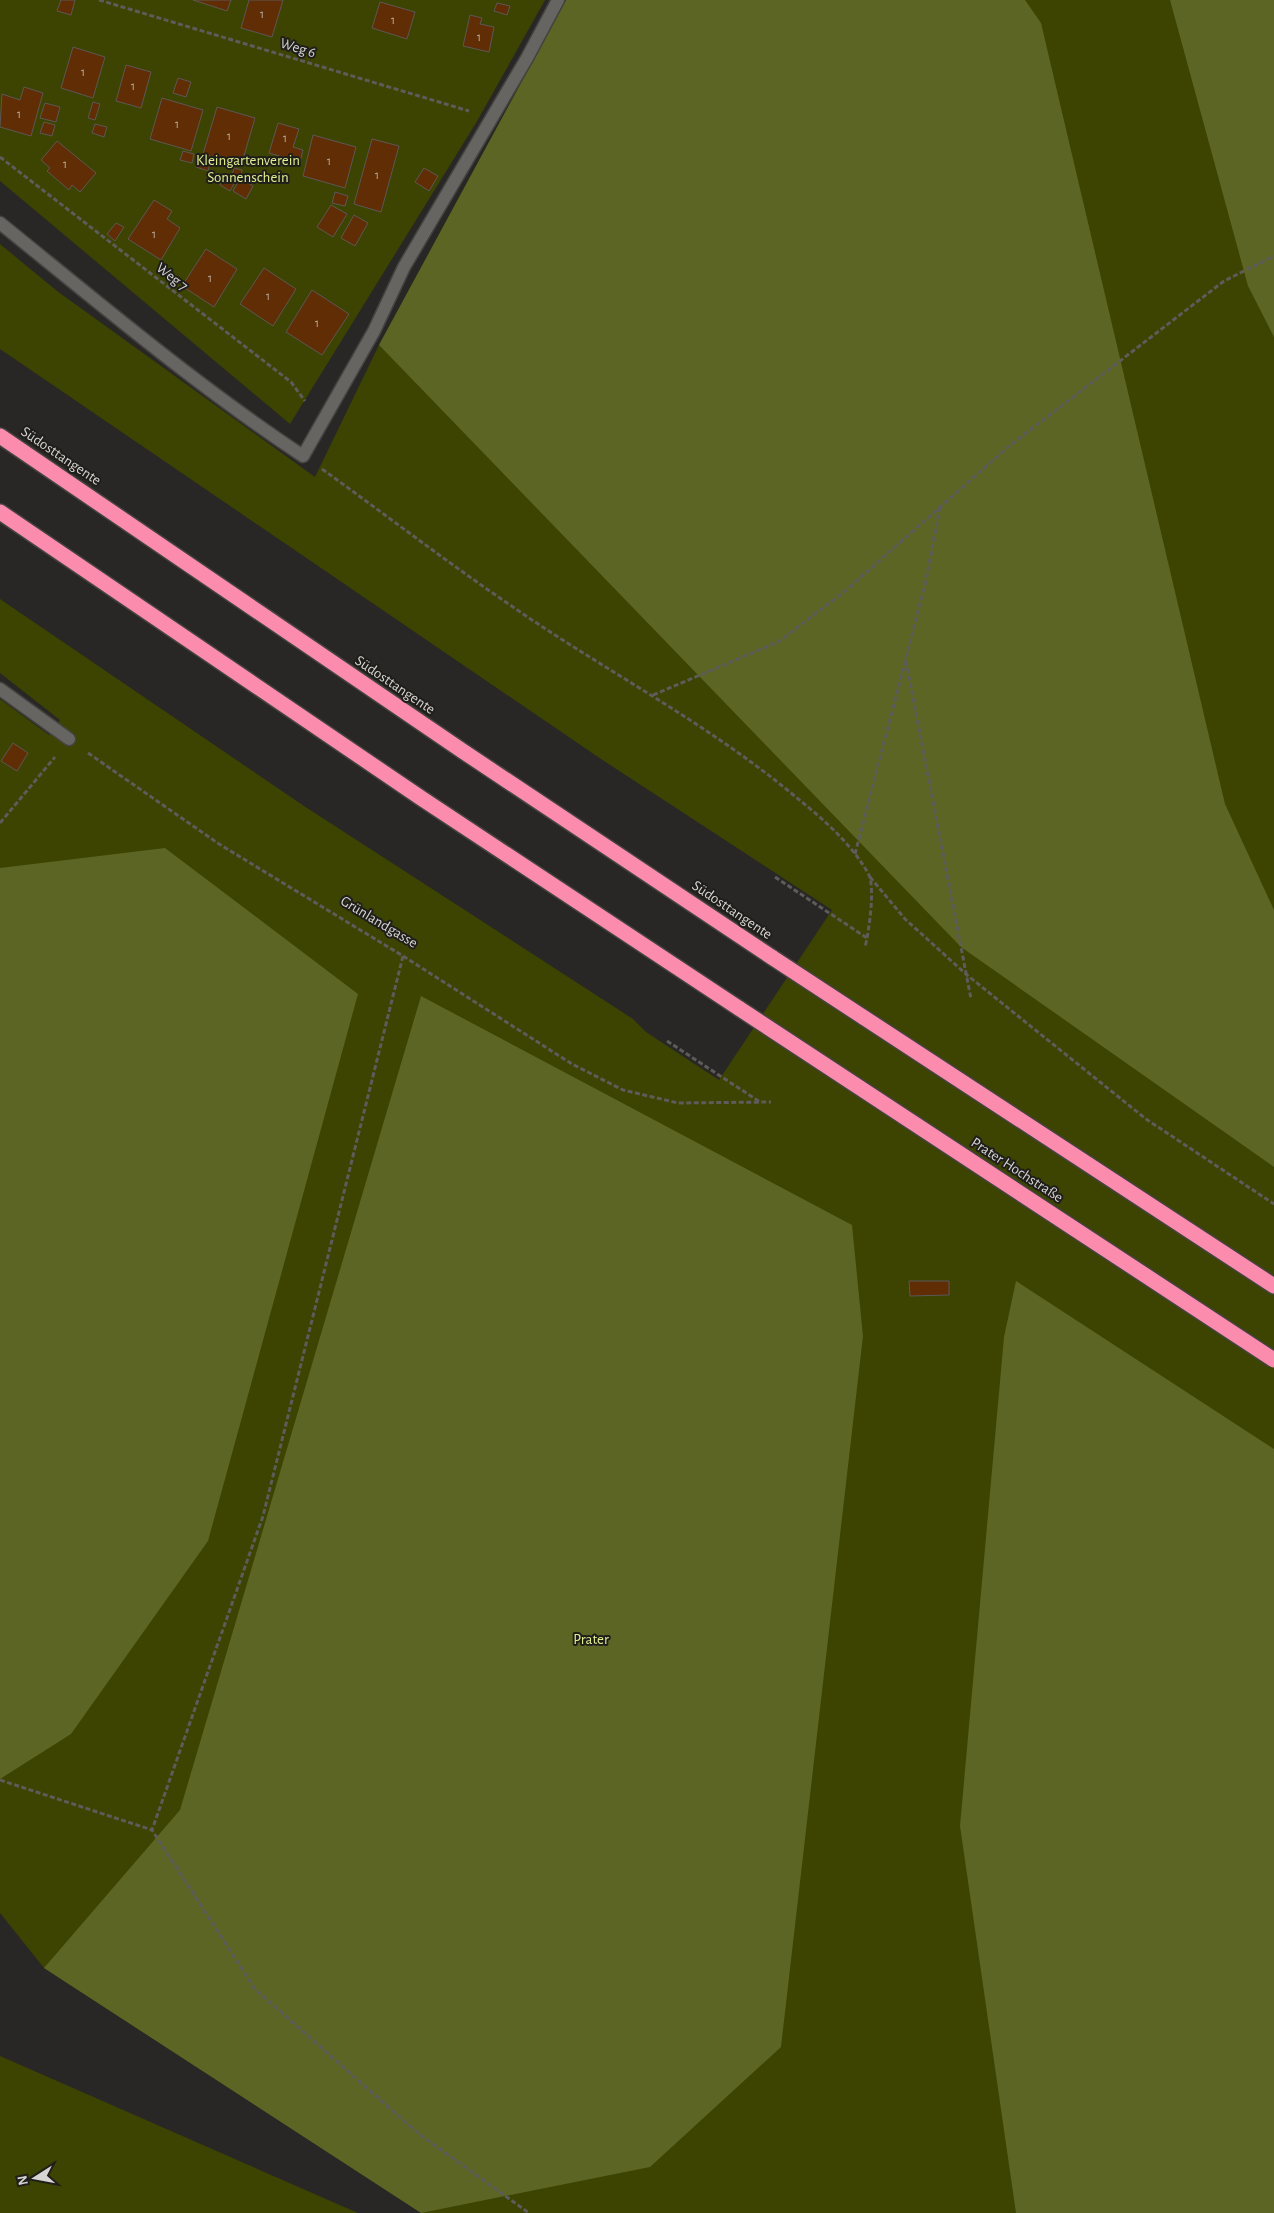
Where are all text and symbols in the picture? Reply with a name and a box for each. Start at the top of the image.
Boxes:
house number: 1 [260,8,264,20]
house number: 1 [391,14,395,26]
house number: 1 [477,31,481,43]
street label: Weg 6 [278,36,318,60]
house number: 1 [81,66,85,78]
house number: 1 [131,80,135,92]
house number: 1 [17,108,21,120]
house number: 1 [175,118,179,130]
house number: 1 [227,130,231,142]
house number: 1 [283,132,287,144]
park label: Kleingartenverein Sonnenschein [196,153,300,185]
house number: 1 [327,155,331,167]
house number: 1 [63,158,67,170]
house number: 1 [375,169,379,181]
house number: 1 [152,228,156,240]
street label: Weg 7 [153,260,191,294]
house number: 1 [208,272,212,284]
house number: 1 [266,290,270,302]
house number: 1 [315,317,319,329]
street label: Südosttangente [18,424,104,488]
street label: Südosttangente [352,653,438,717]
street label: Südosttangente [689,878,775,942]
street label: Grünlandgasse [338,893,420,951]
street label: Prater Hochstraße [968,1135,1066,1205]
park label: Prater [573,1632,609,1647]
north arrow [10,2153,60,2203]
text: N [15,2174,31,2186]

